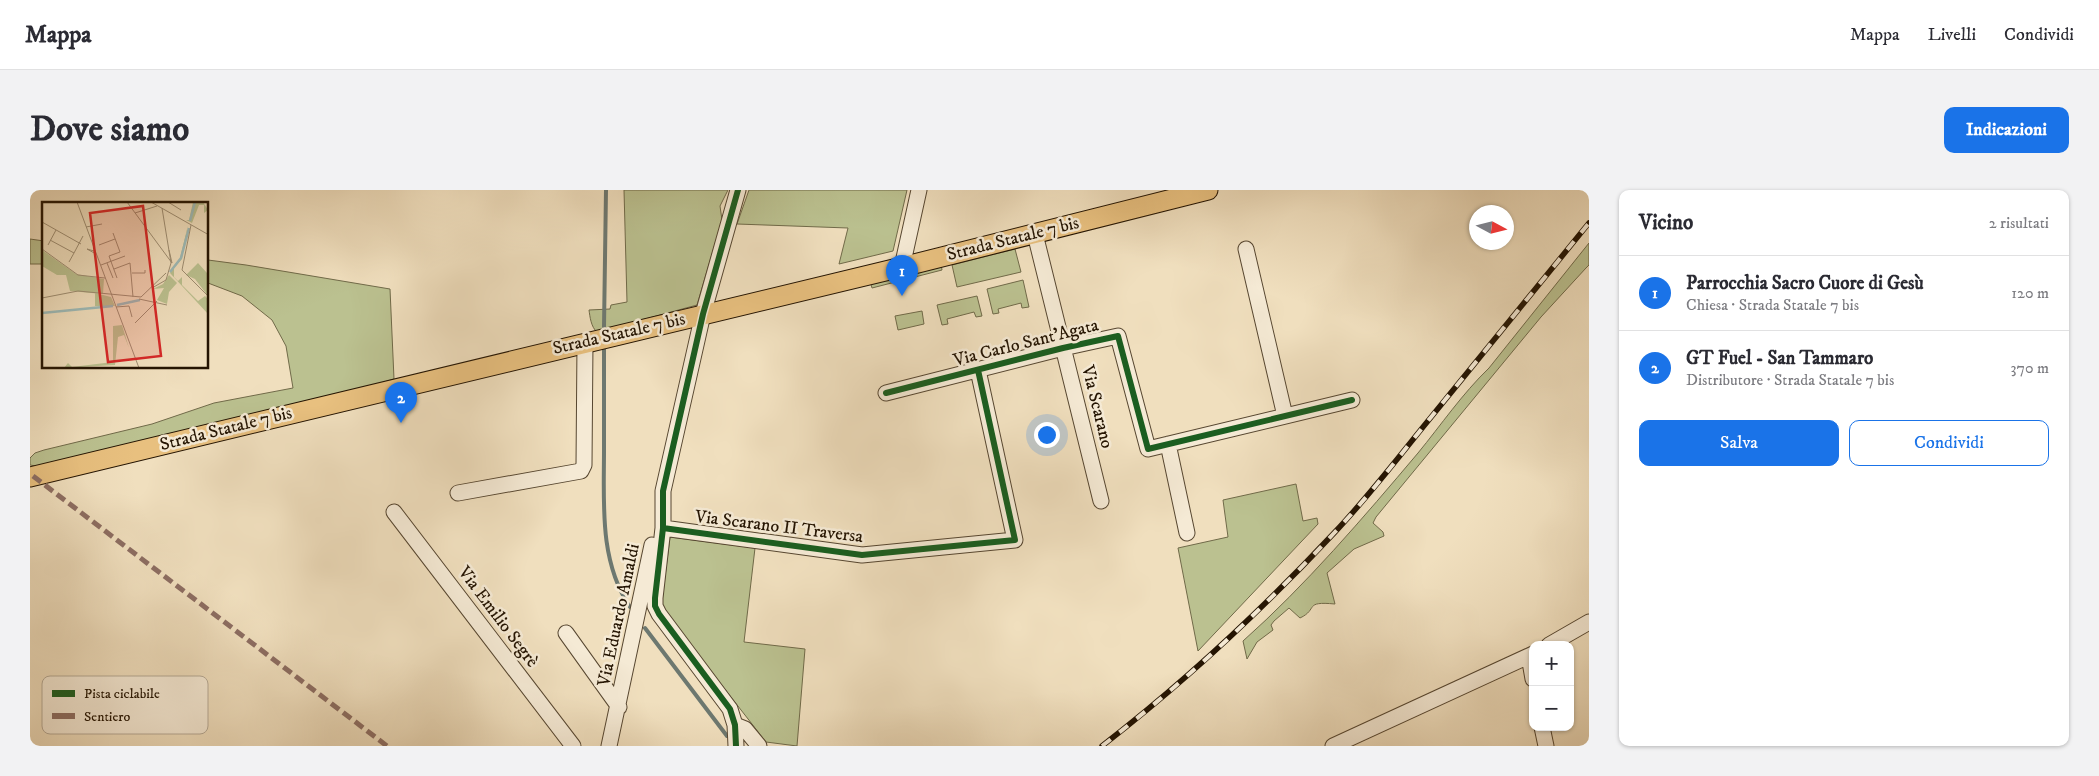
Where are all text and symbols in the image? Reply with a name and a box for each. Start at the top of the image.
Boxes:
text: Mappa [25,20,91,50]
text: Mappa [1850,24,1900,46]
text: Livelli [1928,24,1976,46]
text: Condividi [2004,24,2074,46]
button: Indicazioni [1944,107,2069,153]
text: Dove siamo [30,108,189,152]
inset map [42,202,209,369]
north arrow [1469,205,1514,250]
text: Vicino [1639,210,1693,236]
street label: Strada Statale 7 bis [945,212,1081,266]
text: 2 risultati [1989,213,2049,233]
pin: 1 [886,255,918,296]
text: Parrocchia Sacro Cuore di Gesù [1686,272,1924,295]
text: 1 [1652,283,1658,303]
text: 120 m [2011,283,2049,303]
text: Chiesa · Strada Statale 7 bis [1686,295,1859,315]
street label: Strada Statale 7 bis [551,308,687,360]
street label: Via Carlo Sant'Agata [950,314,1101,372]
text: GT Fuel - San Tammaro [1686,347,1873,370]
text: 2 [1651,358,1659,378]
text: 370 m [2011,358,2049,378]
street label: Via Scarano [1076,362,1118,451]
text: Distributore · Strada Statale 7 bis [1686,370,1894,390]
pin: 2 [385,382,417,423]
street label: Strada Statale 7 bis [158,402,294,456]
button: Salva [1639,420,1839,466]
button: Condividi [1849,420,2049,466]
your location [1034,422,1060,448]
street label: Via Scarano II Traversa [693,506,865,548]
street label: Via Eduardo Amaldi [593,542,645,689]
street label: Via Emilio Segrè [452,561,543,672]
map controls [1529,641,1574,731]
button: + [1529,641,1574,686]
legend [42,676,208,734]
text: Pista ciclabile [84,685,160,703]
button: − [1529,686,1574,731]
text: Sentiero [84,708,130,726]

